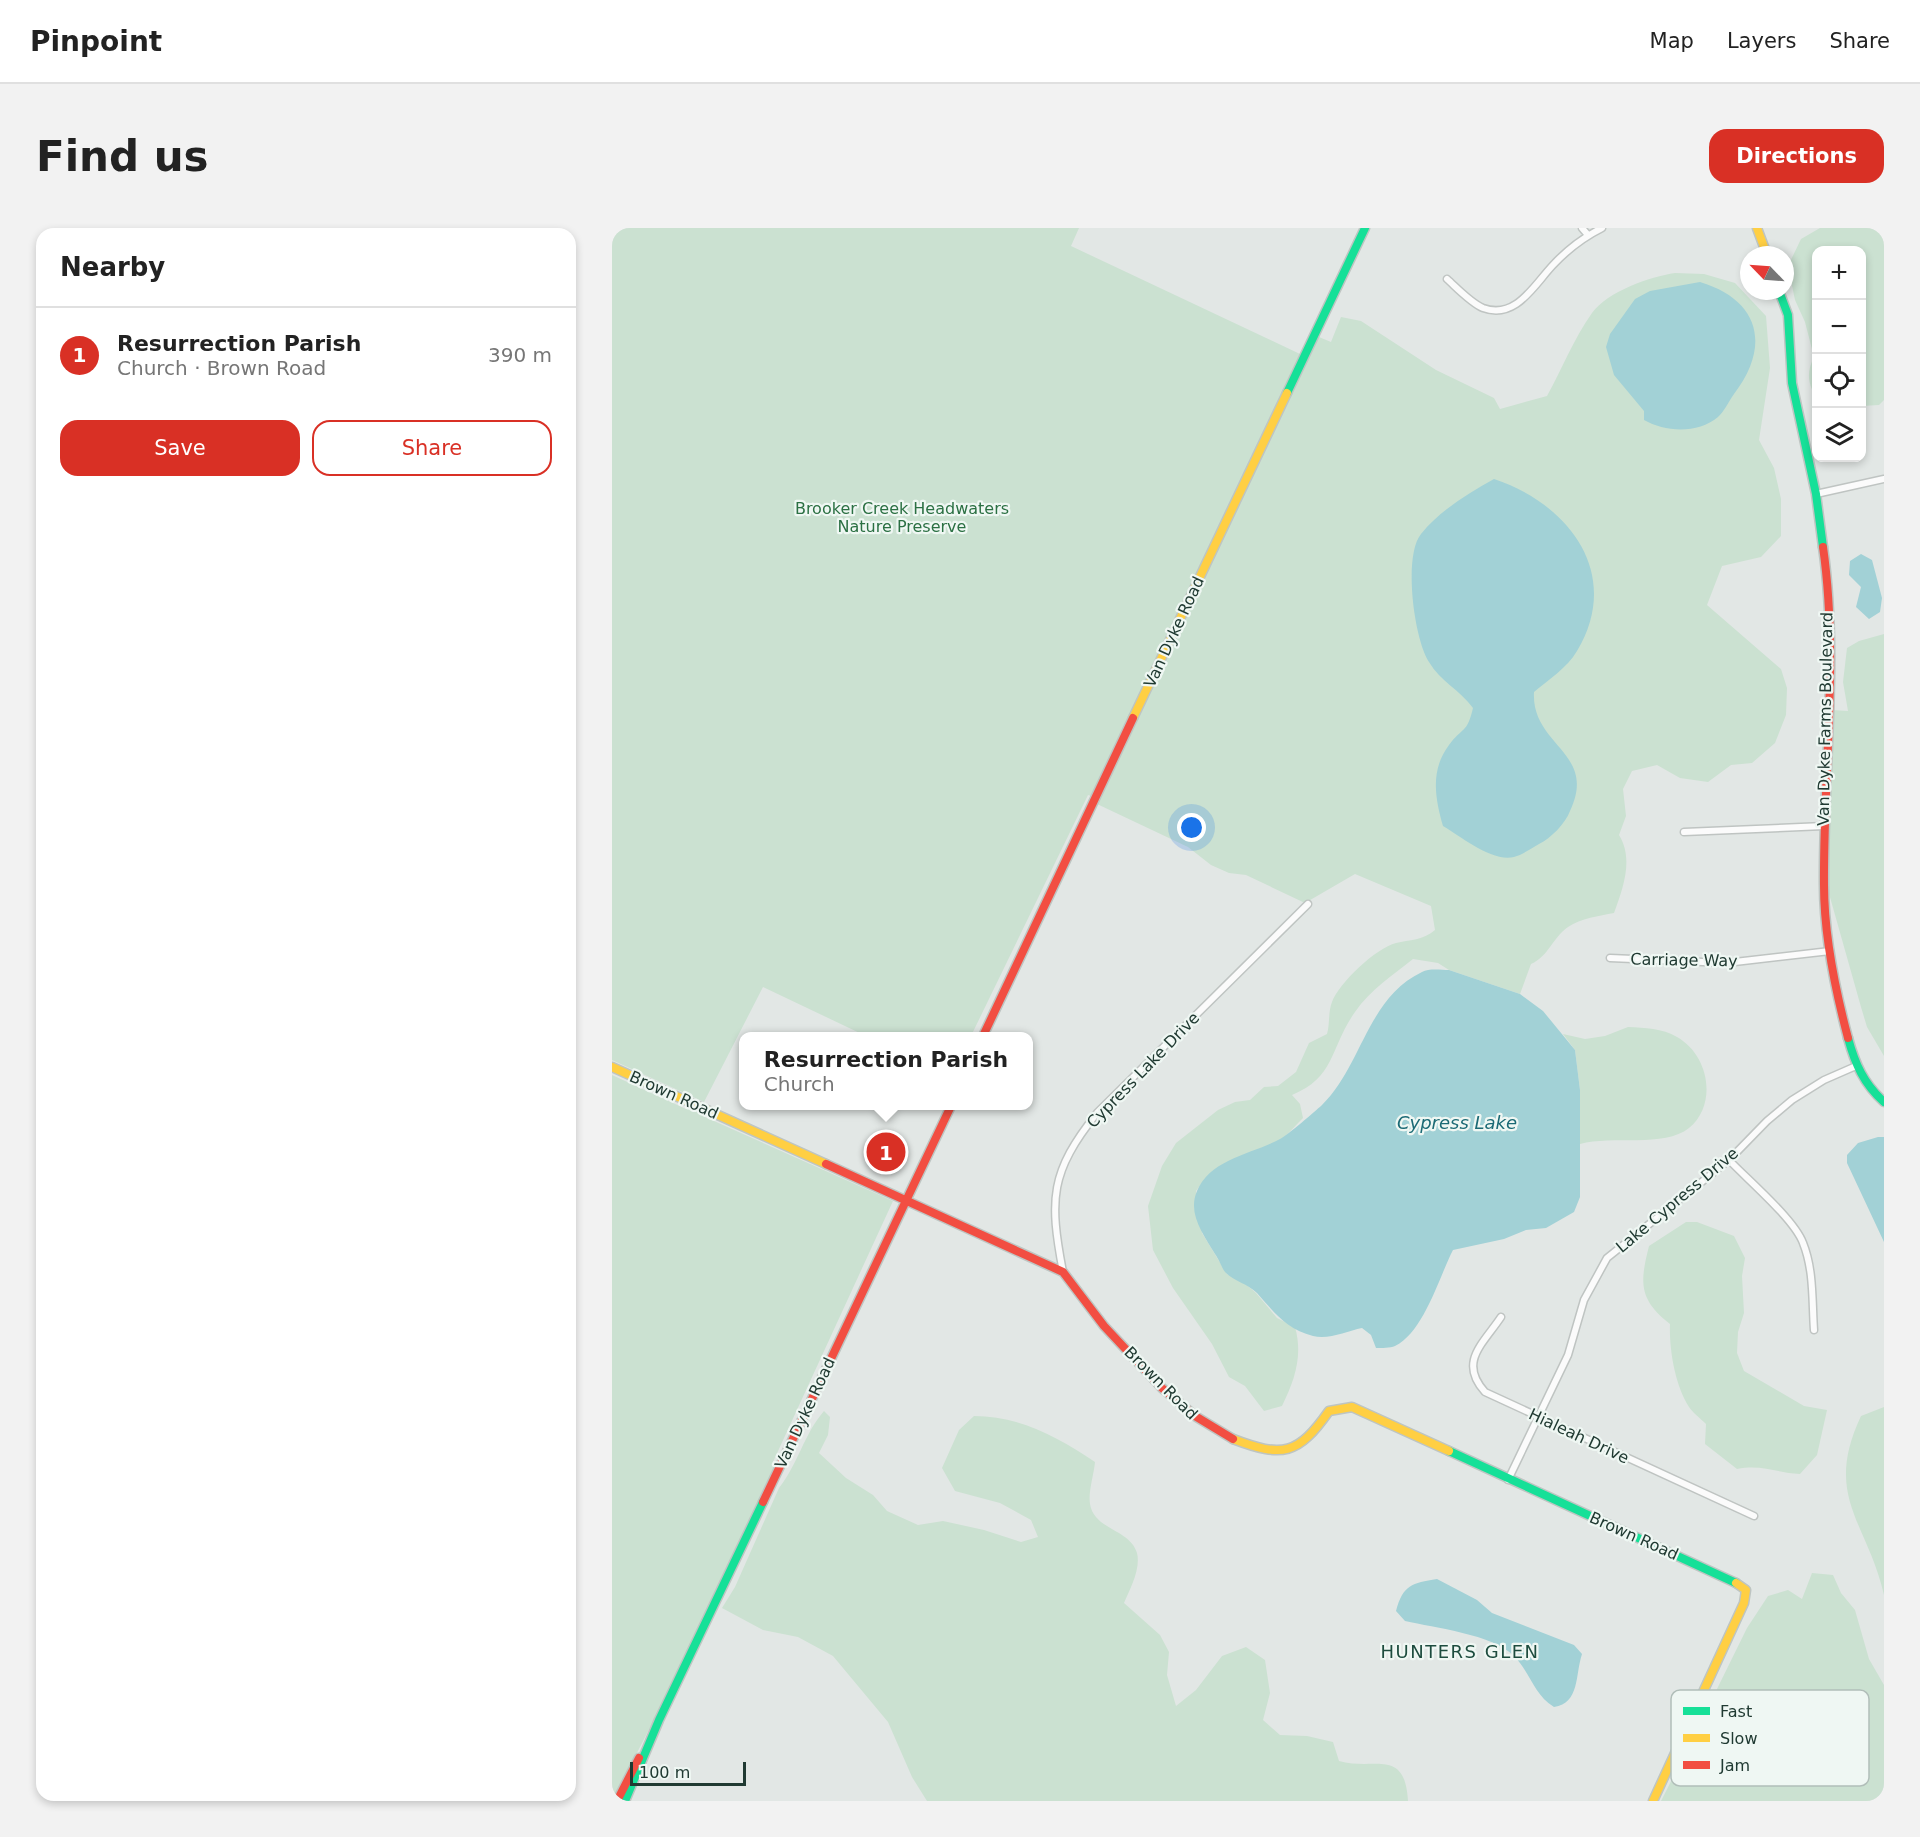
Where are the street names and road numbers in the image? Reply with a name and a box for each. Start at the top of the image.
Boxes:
street label: Van Dyke Road [1140,573,1208,691]
street label: Van Dyke Farms Boulevard [1814,612,1836,826]
street label: Carriage Way [1630,950,1738,970]
street label: Cypress Lake Drive [1083,1008,1203,1132]
street label: Brown Road [627,1067,721,1123]
street label: Lake Cypress Drive [1612,1143,1742,1257]
street label: Brown Road [1121,1343,1201,1423]
street label: Van Dyke Road [771,1354,839,1472]
street label: Hialeah Drive [1526,1405,1632,1467]
street label: Brown Road [1587,1508,1681,1564]

